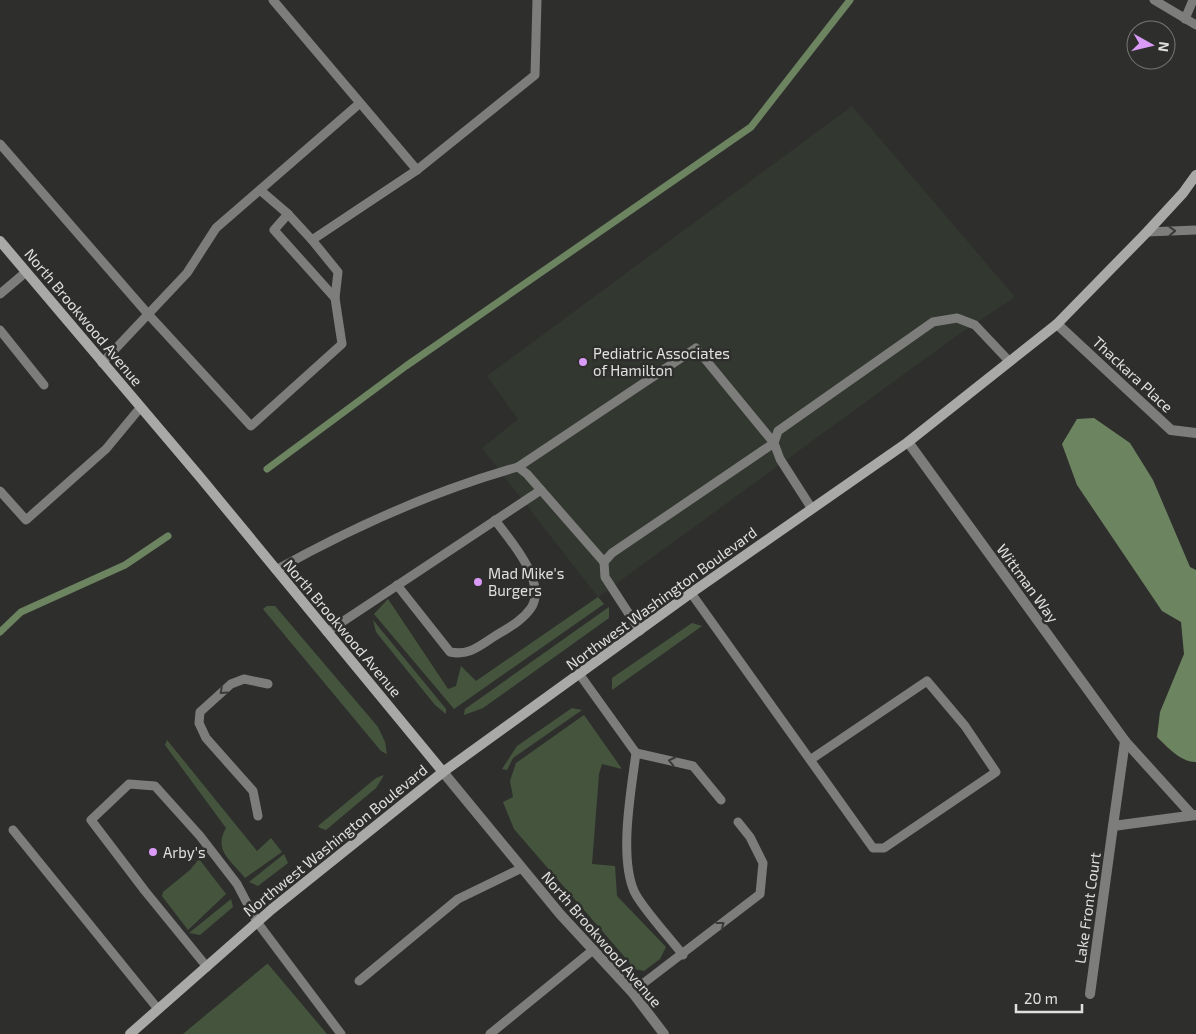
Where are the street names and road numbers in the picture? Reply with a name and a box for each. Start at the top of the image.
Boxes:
street label: North Brookwood Avenue [21,245,147,389]
street label: Thackara Place [1089,332,1177,416]
street label: Northwest Washington Boulevard [562,523,760,673]
street label: Wittman Way [993,540,1063,626]
street label: North Brookwood Avenue [280,556,406,700]
street label: Northwest Washington Boulevard [239,760,431,920]
street label: Lake Front Court [1070,851,1104,965]
street label: North Brookwood Avenue [538,867,666,1011]

